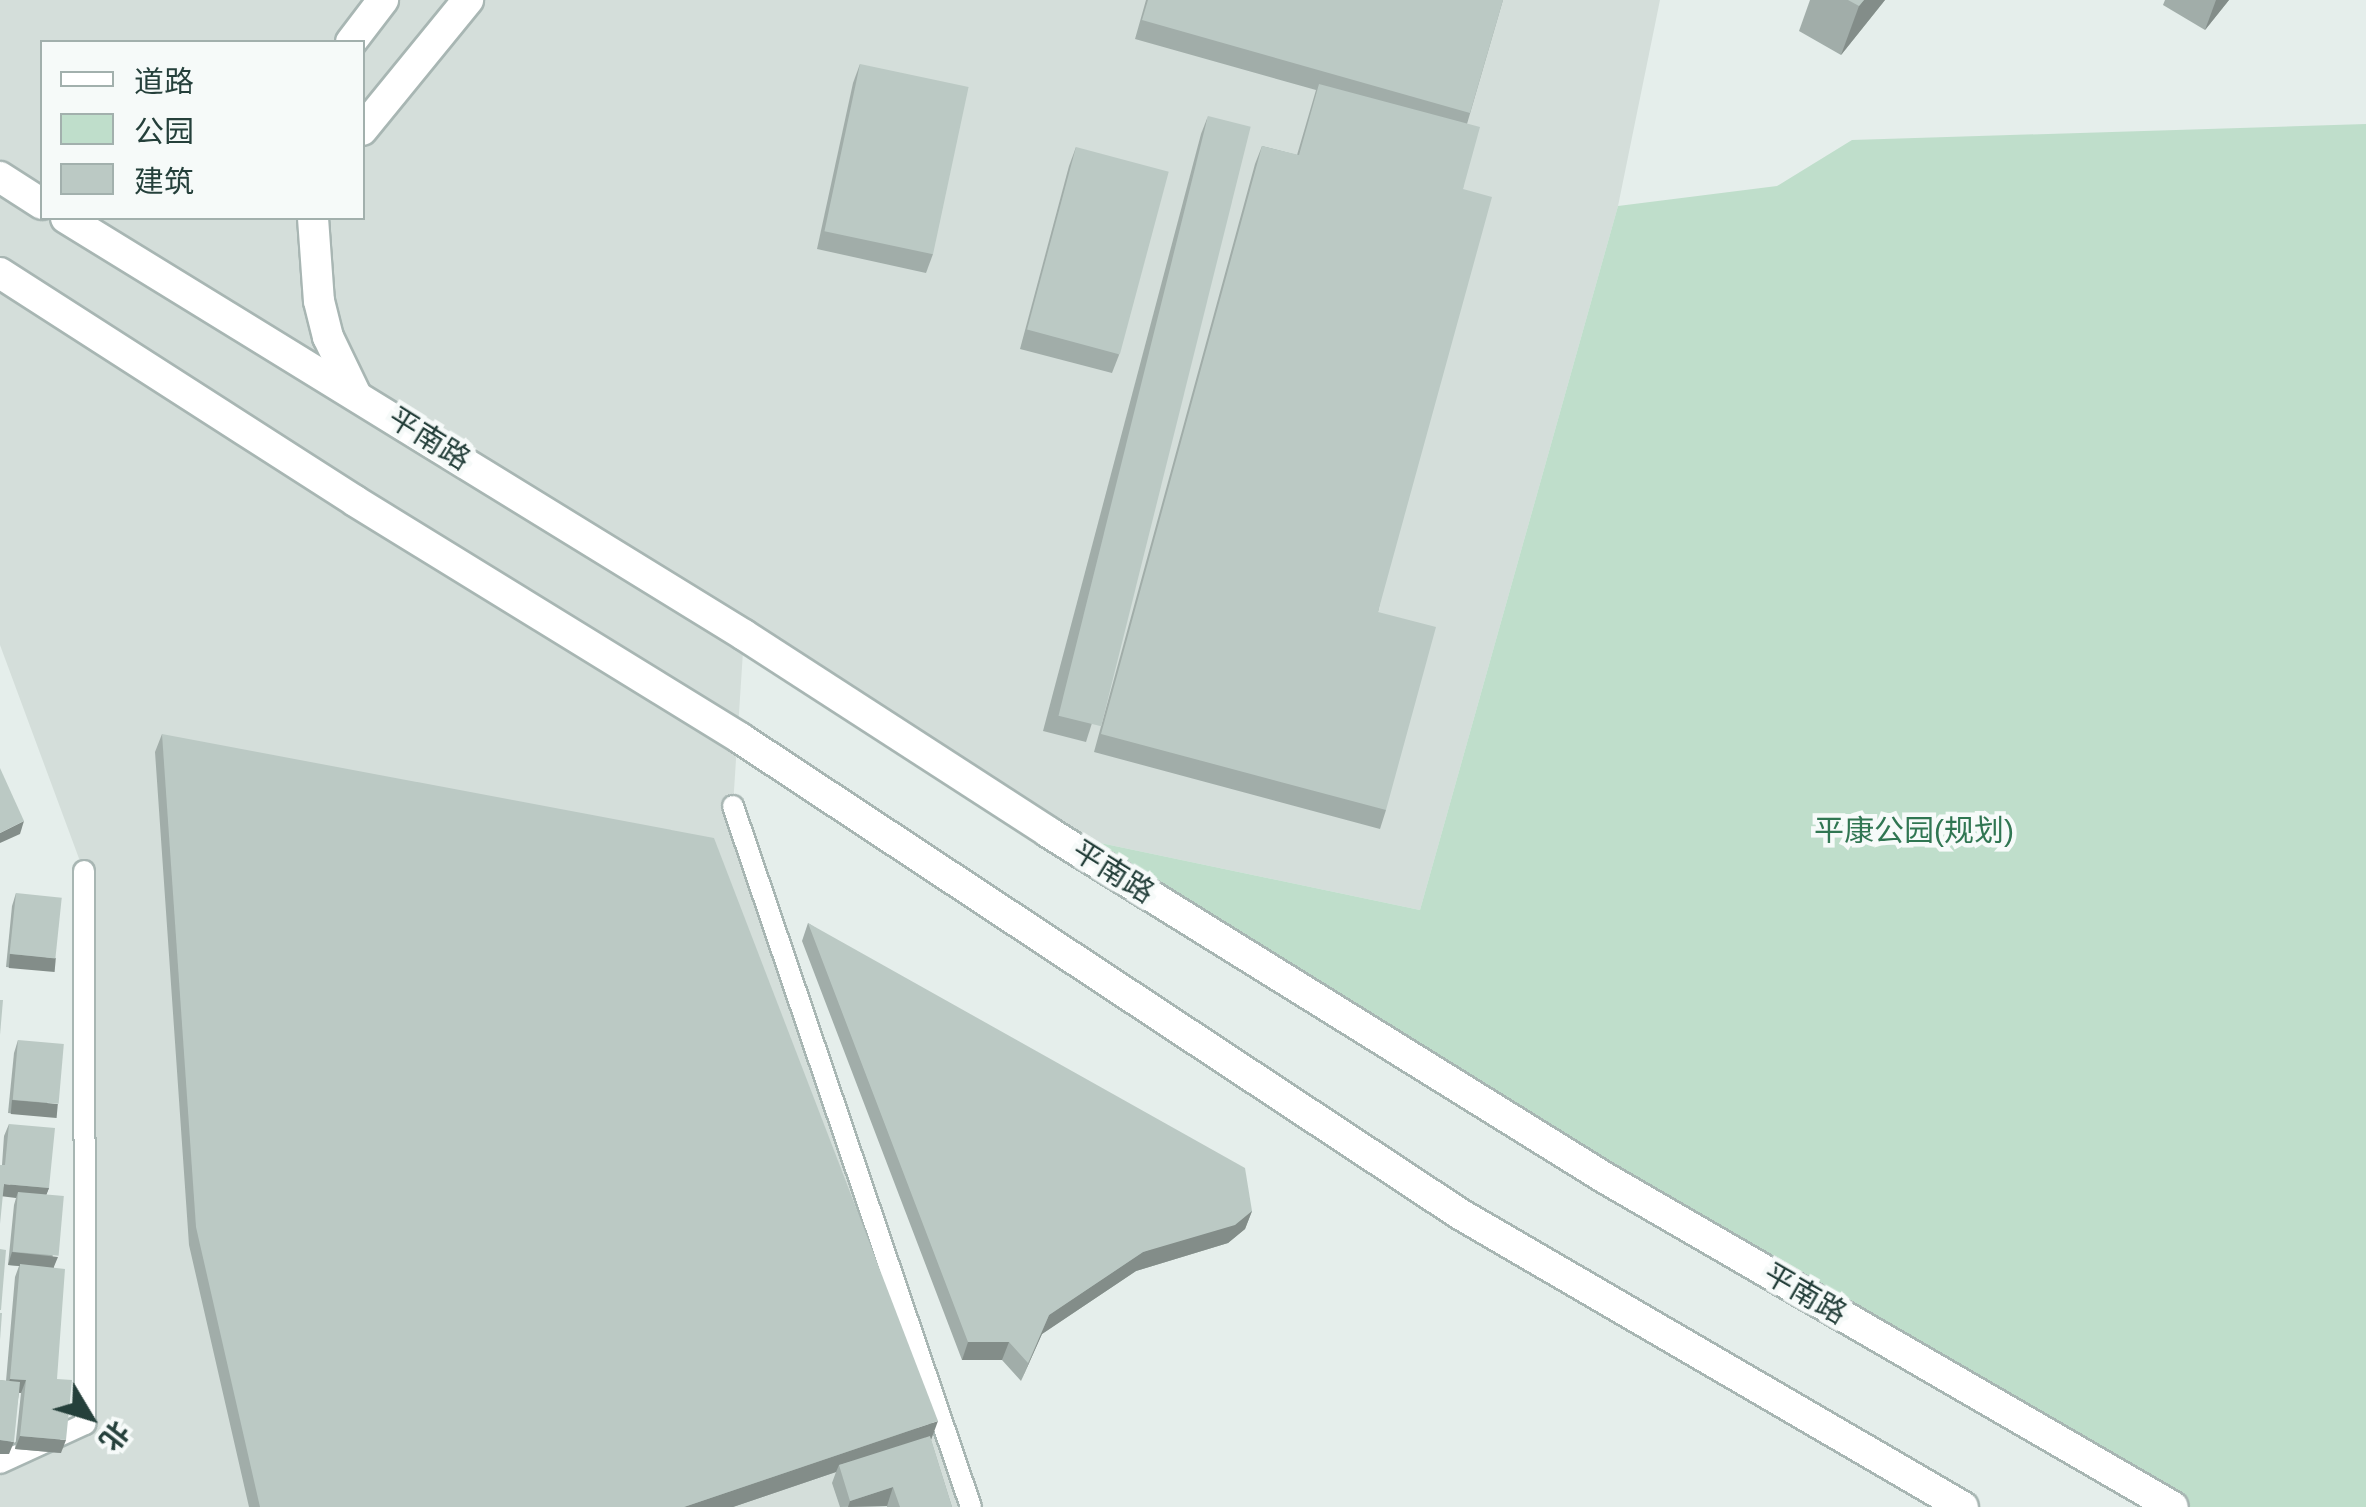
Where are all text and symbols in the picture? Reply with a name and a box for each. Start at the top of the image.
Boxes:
legend [40,40,365,220]
text: 道路 [134,65,194,98]
text: 公园 [134,115,194,148]
text: 建筑 [134,165,194,198]
street label: 平南路 [381,400,477,478]
park label: 平康公园(规划) [1814,813,2014,849]
street label: 平南路 [1065,833,1161,911]
street label: 平南路 [1757,1256,1853,1332]
north arrow [40,1367,140,1467]
text: 北 [93,1415,135,1456]

